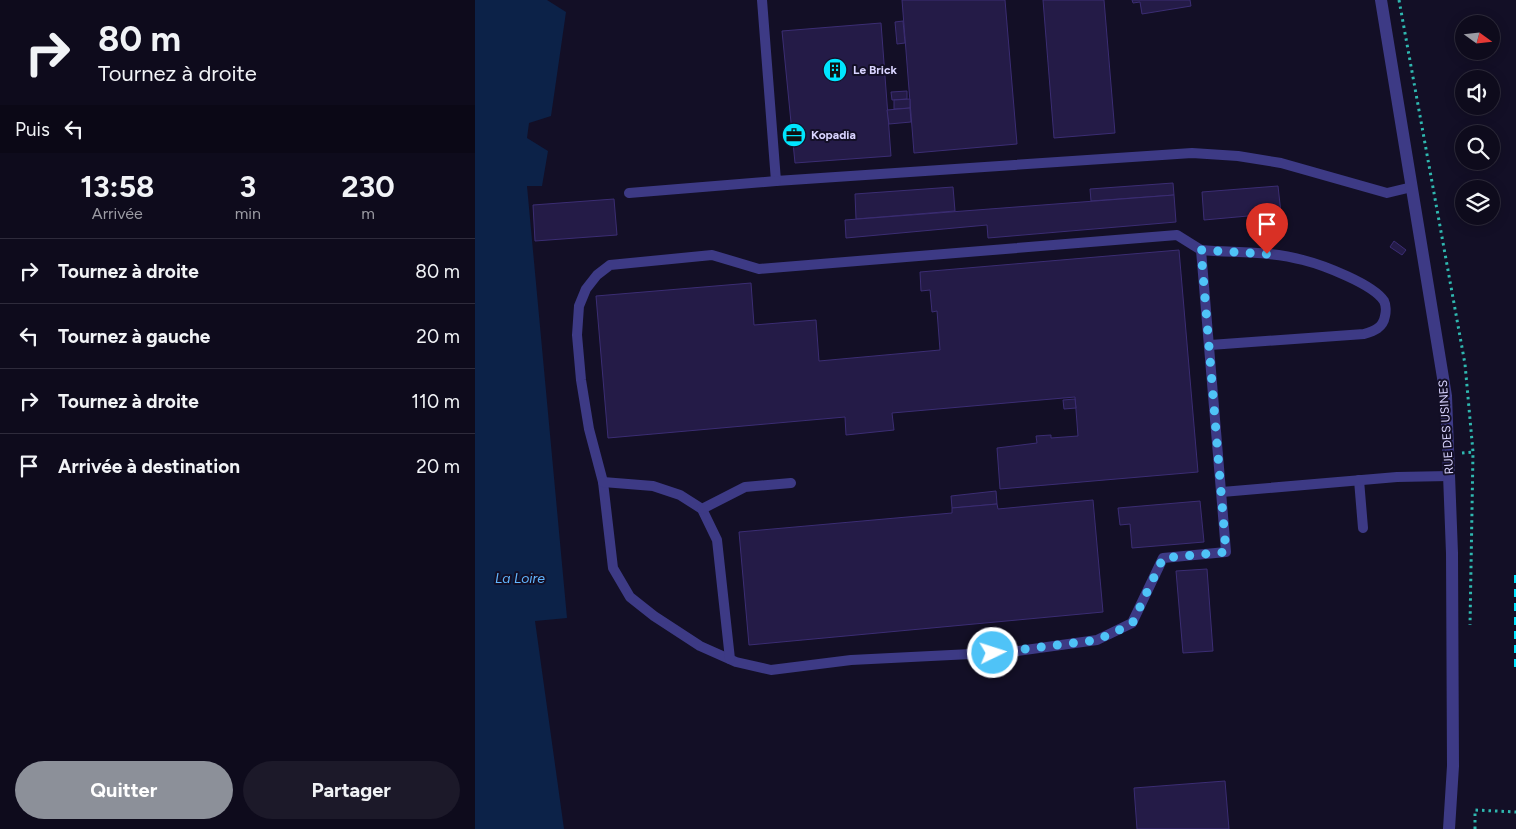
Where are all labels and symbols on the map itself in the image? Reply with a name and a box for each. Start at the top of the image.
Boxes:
north arrow [1455,15,1500,60]
building icon: Le Brick [822,57,848,83]
place label: Le Brick [853,63,898,77]
office icon: Kopadia [781,122,807,148]
place label: Kopadia [811,128,856,142]
pin [1246,203,1288,254]
street label: RUE DES USINES [1436,379,1456,475]
water label: La Loire [495,570,545,587]
position arrow [966,626,1018,678]

